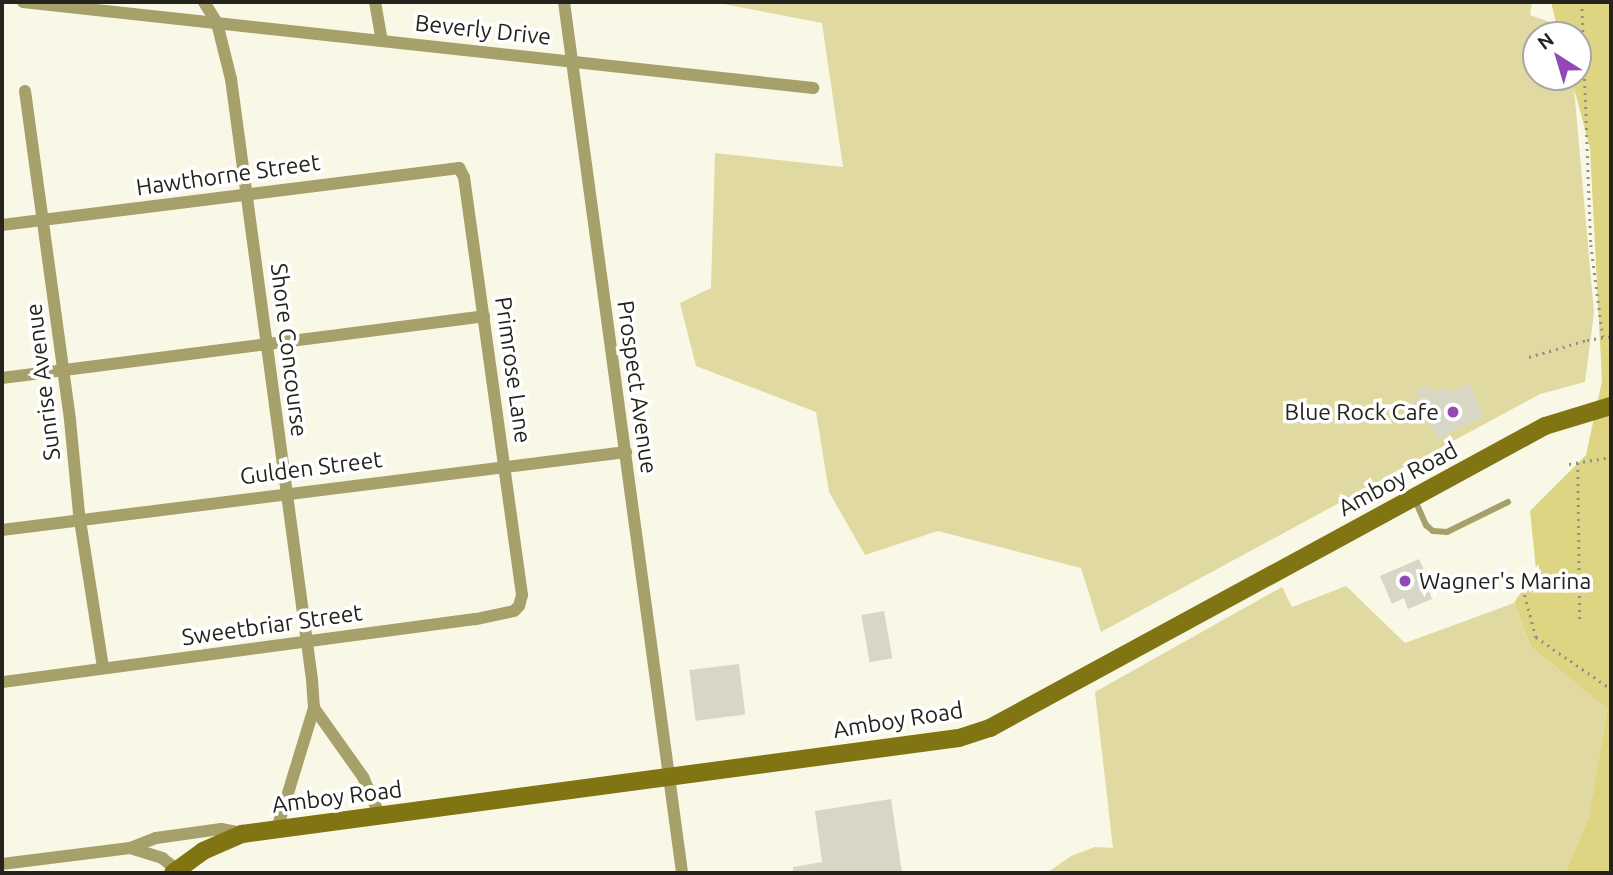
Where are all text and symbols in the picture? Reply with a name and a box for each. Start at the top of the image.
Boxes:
street label: Beverly Drive [414,9,552,51]
north arrow [1522,21,1592,91]
text: N [1533,28,1558,54]
street label: Hawthorne Street [134,148,322,202]
street label: Shore Concourse [265,262,313,438]
street label: Primrose Lane [489,295,537,445]
street label: Prospect Avenue [611,299,663,475]
street label: Sunrise Avenue [20,302,66,462]
place label: Blue Rock Cafe [1285,398,1439,426]
marker: Blue Rock Cafe [1445,404,1461,420]
street label: Amboy Road [1334,436,1462,522]
street label: Gulden Street [238,446,384,490]
place label: Wagner's Marina [1419,567,1591,595]
marker: Wagner's Marina [1397,573,1413,589]
street label: Sweetbriar Street [180,599,364,651]
street label: Amboy Road [831,696,965,744]
street label: Amboy Road [270,775,404,819]

